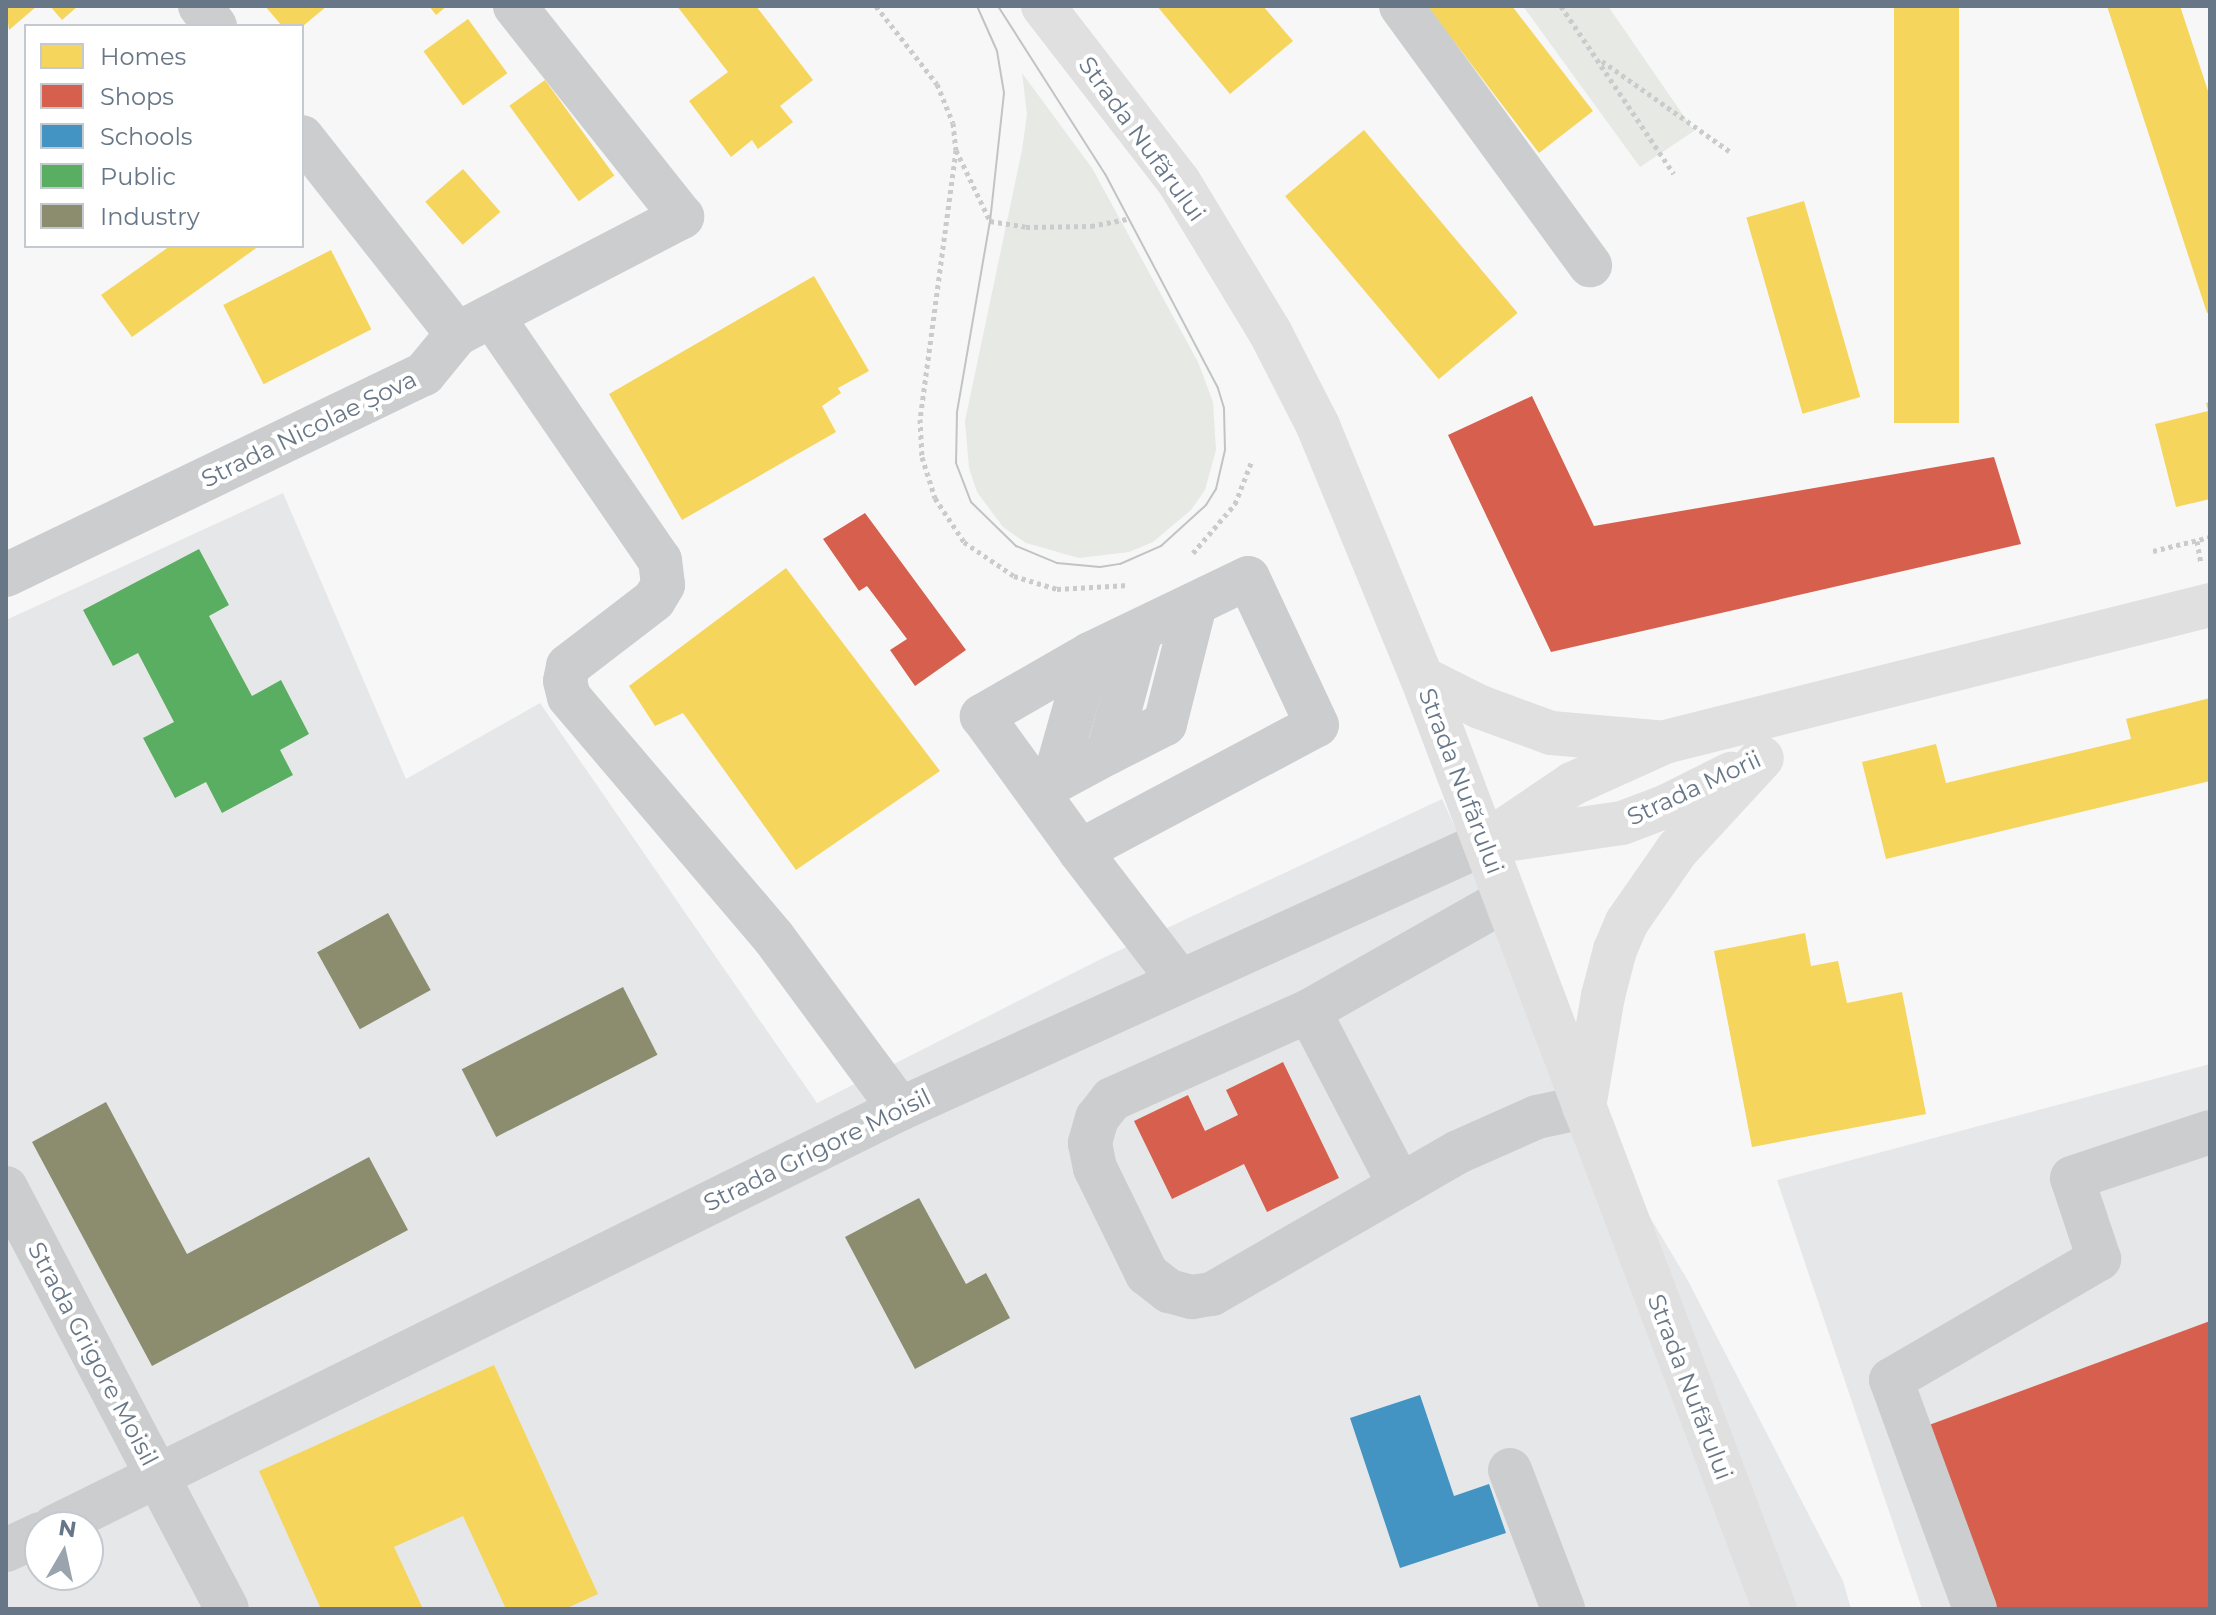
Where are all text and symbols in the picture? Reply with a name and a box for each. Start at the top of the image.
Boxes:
legend [24,24,304,248]
text: Homes [100,42,186,71]
street label: Strada Nufărului [1073,51,1211,227]
text: Shops [100,82,174,111]
text: Schools [100,122,193,151]
text: Public [100,162,176,191]
text: Industry [100,202,200,231]
street label: Strada Nicolae Șova [197,364,421,494]
street label: Strada Nufărului [1412,684,1510,878]
street label: Strada Morii [1623,744,1765,832]
street label: Strada Grigore Moisil [699,1082,935,1218]
street label: Strada Grigore Moisil [22,1237,164,1471]
street label: Strada Nufărului [1641,1290,1739,1484]
north arrow [24,1511,104,1591]
text: N [57,1514,78,1544]

